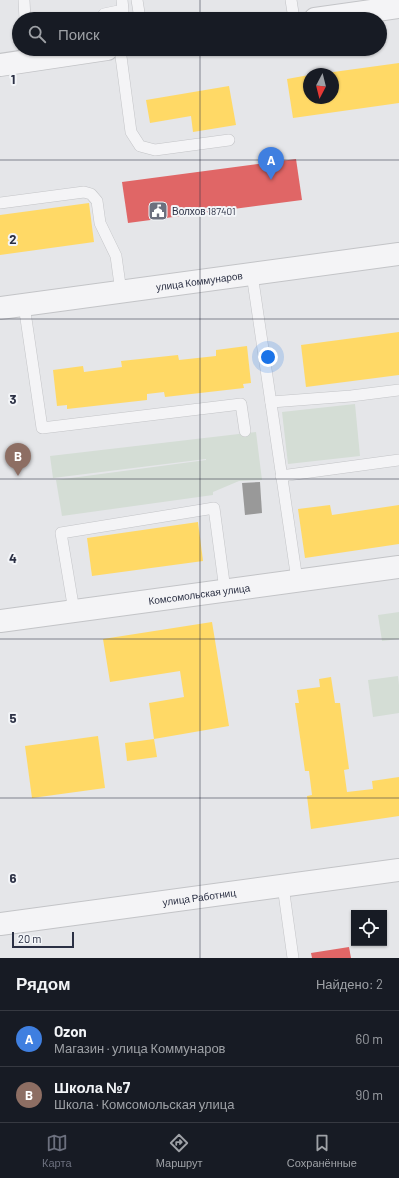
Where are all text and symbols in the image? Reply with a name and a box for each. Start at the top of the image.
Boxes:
search box [12,12,387,56]
icon: search [26,23,48,45]
text: Поиск [58,25,100,43]
north arrow [303,68,339,104]
text: 1 [11,71,15,87]
pin: A [258,147,284,180]
public building icon: Волхов 187401 [147,200,169,222]
place label: Волхов 187401 [172,205,235,217]
text: 2 [9,231,17,247]
street label: улица Коммунаров [155,269,243,293]
your location [258,347,278,367]
text: 3 [9,391,17,407]
pin: B [5,443,31,476]
text: 4 [9,550,17,566]
street label: Комсомольская улица [148,581,251,607]
text: 5 [9,710,17,726]
text: 6 [10,870,17,886]
street label: улица Работниц [162,886,237,908]
map controls [351,910,387,946]
button: locate [351,910,387,946]
scale bar [12,930,74,949]
text: 20 m [18,932,41,945]
text: Рядом [16,973,71,993]
text: Найдено: 2 [316,976,383,992]
text: Ozon [54,1022,87,1040]
text: A [25,1031,33,1047]
text: 60 m [356,1031,383,1047]
text: Магазин · улица Коммунаров [54,1040,226,1056]
text: Школа №7 [54,1078,130,1096]
text: B [25,1087,33,1103]
text: 90 m [356,1087,383,1103]
text: Школа · Комсомольская улица [54,1096,234,1112]
tab: Карта [42,1132,72,1169]
tab: Маршрут [156,1132,203,1169]
tab: Сохранённые [287,1132,357,1169]

